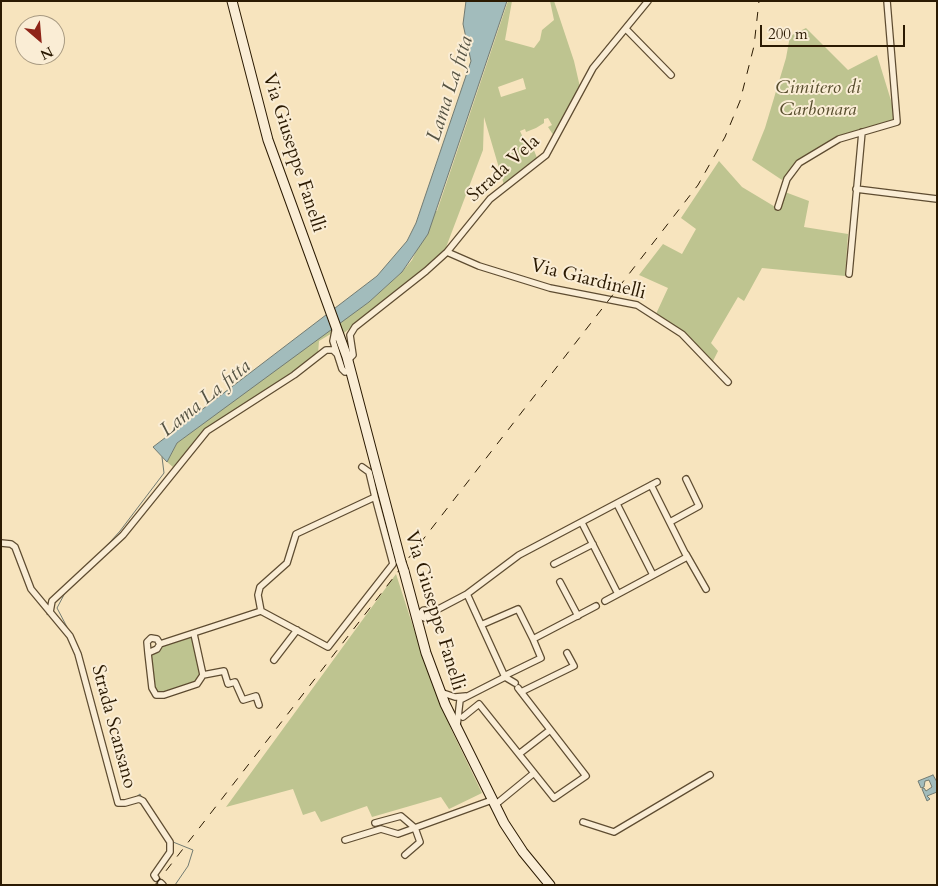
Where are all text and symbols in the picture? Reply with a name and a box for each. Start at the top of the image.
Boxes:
north arrow [15,15,65,65]
scale bar [763,15,908,47]
text: 200 m [768,24,808,44]
water label: Lama La fitta [423,33,479,145]
text: N [37,42,56,64]
street label: Via Giuseppe Fanelli [257,71,329,235]
park label: Cimitero di Carbonara [775,78,861,122]
street label: Strada Vela [463,131,545,207]
street label: Via Giardinelli [528,255,648,305]
water label: Lama La fitta [156,355,256,443]
street label: Via Giuseppe Fanelli [399,528,469,694]
street label: Strada Scansano [86,663,140,791]

